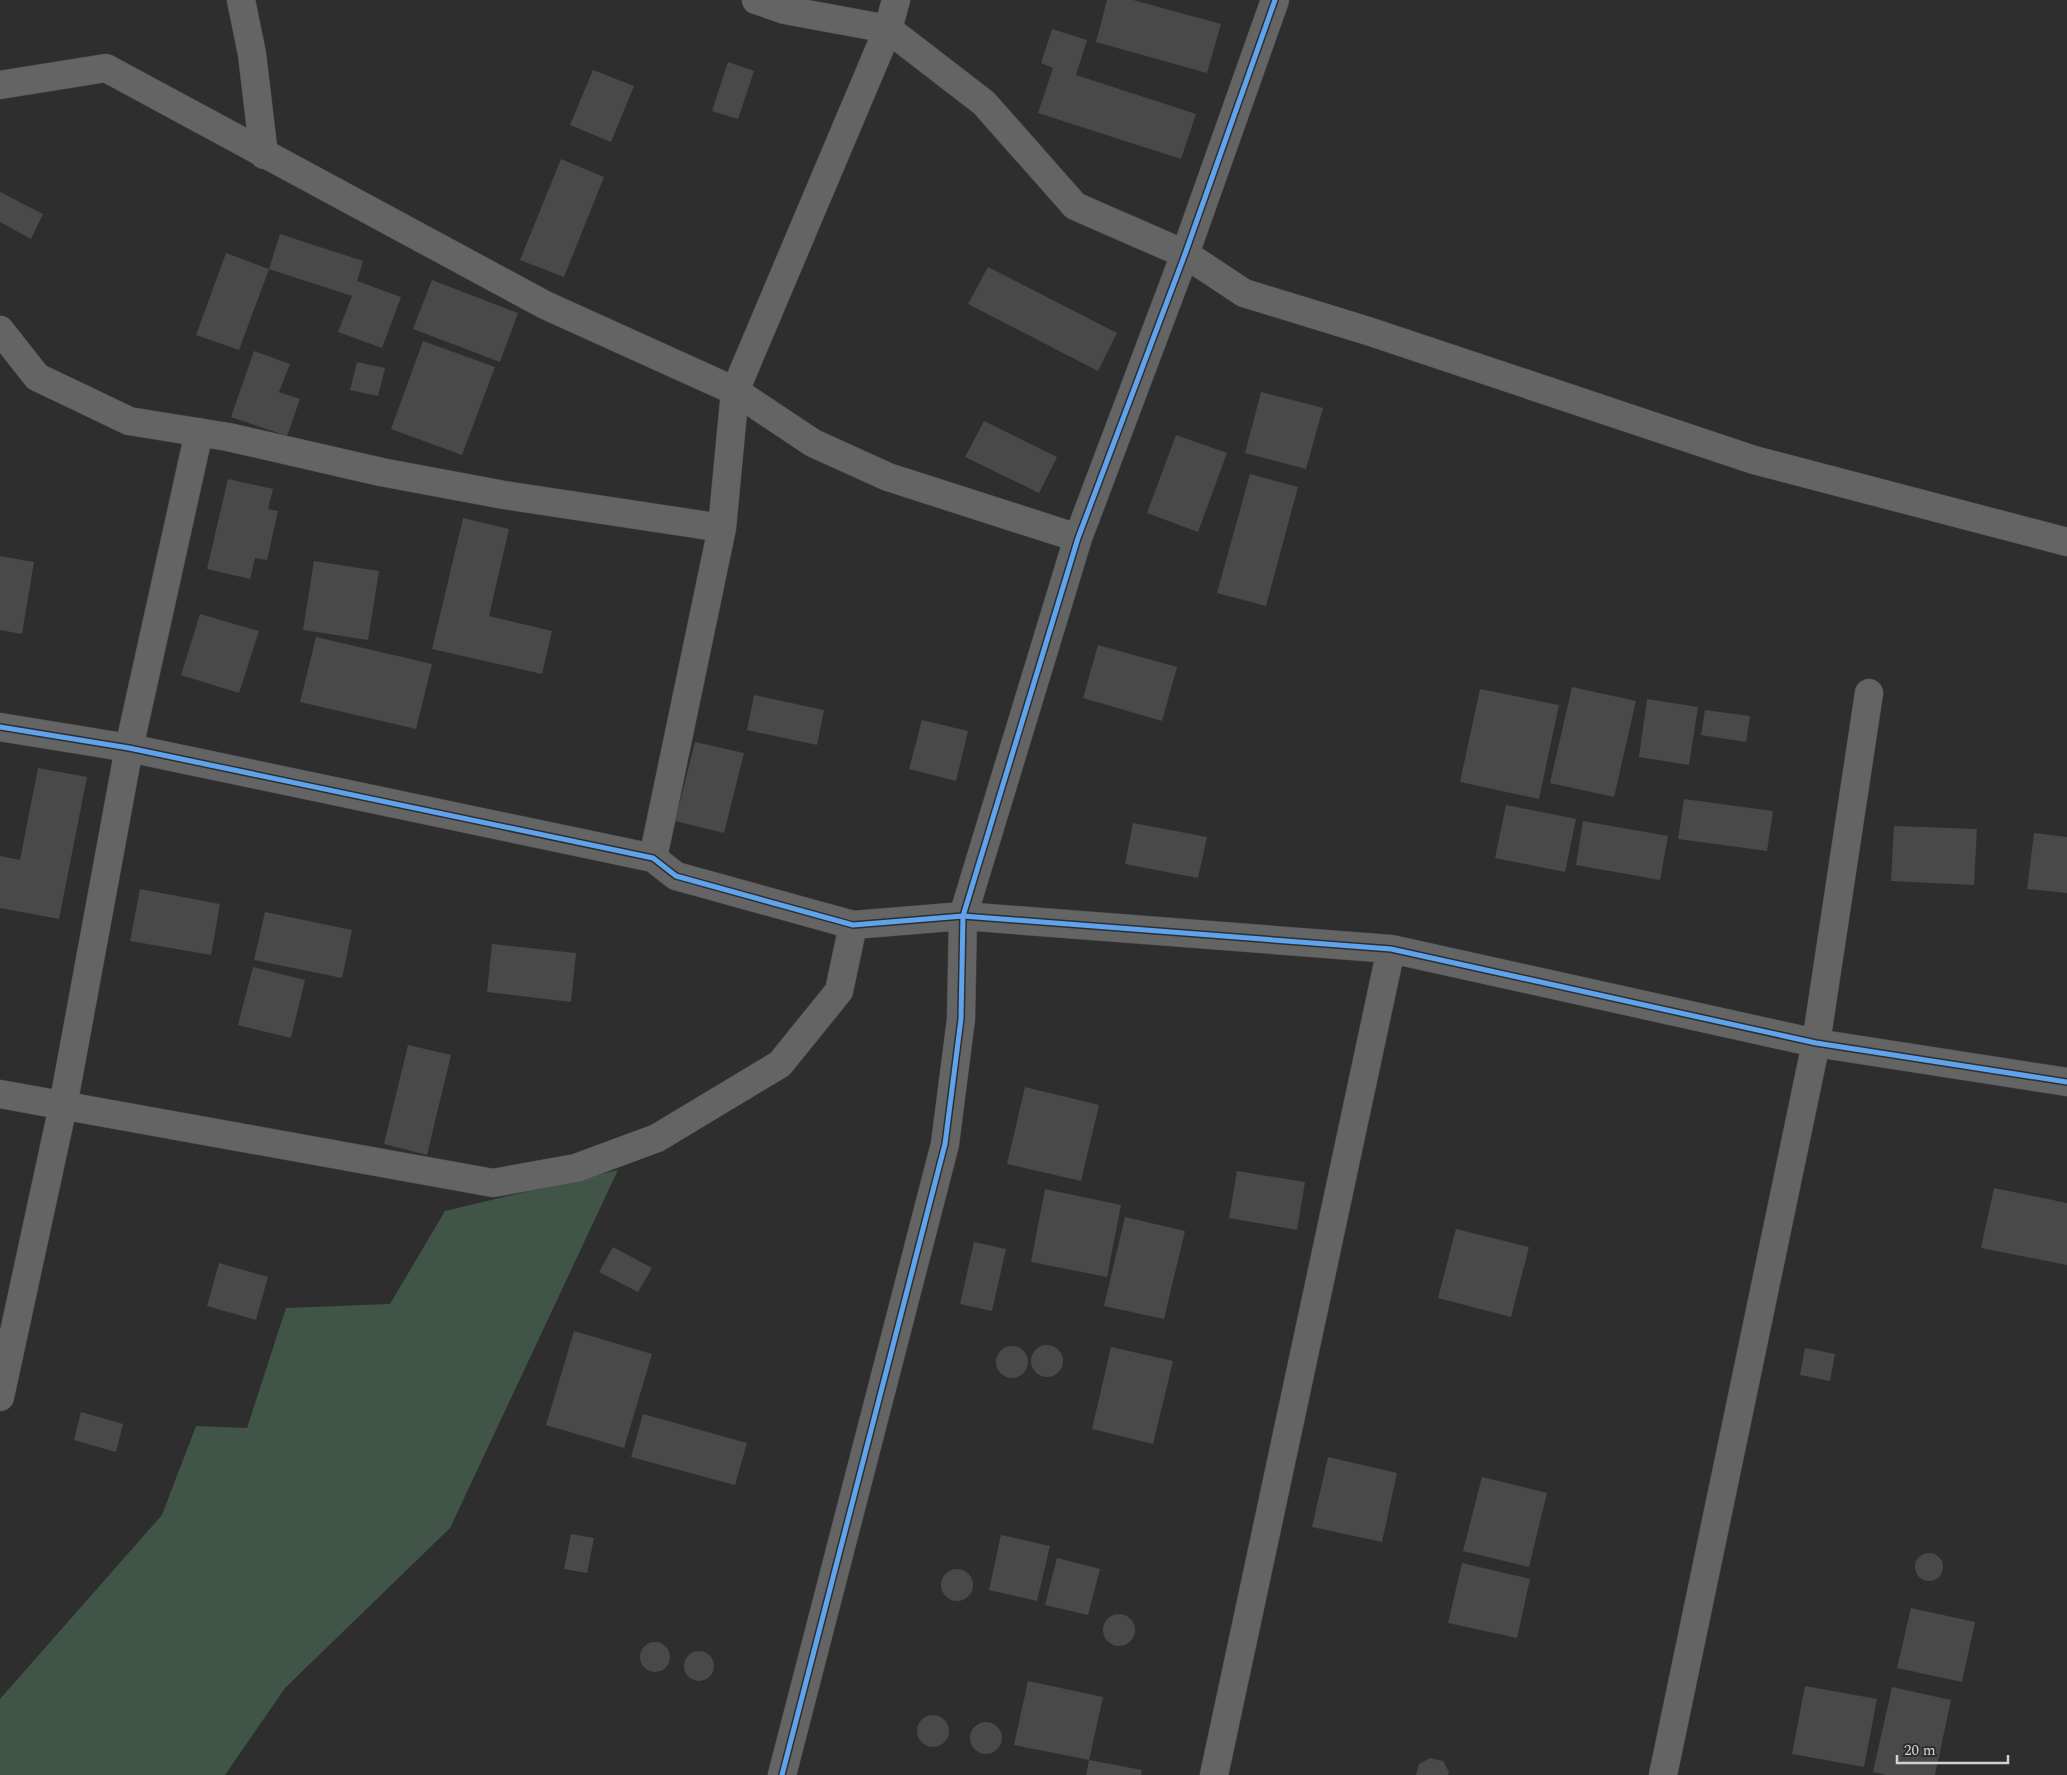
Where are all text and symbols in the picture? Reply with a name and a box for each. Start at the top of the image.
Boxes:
scale bar [1897,1732,2008,1764]
text: 20 m [1904,1739,1936,1762]

